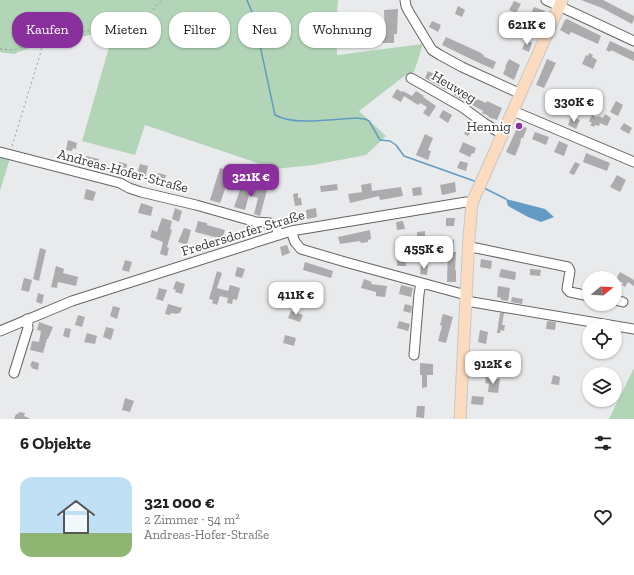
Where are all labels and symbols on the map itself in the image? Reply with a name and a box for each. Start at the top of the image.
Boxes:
pin: 621K € [494,12,560,46]
street label: Heuweg [428,67,480,107]
pin: 330K € [541,89,607,123]
place label: Hennig [467,118,511,135]
marker: Hennig [514,121,524,131]
street label: Andreas-Hofer-Straße [56,145,191,197]
pin: 321K € [218,164,284,198]
street label: Fredersdorfer Straße [179,206,307,260]
pin: 455K € [391,236,457,270]
north arrow [582,271,622,311]
pin: 411K € [263,282,329,316]
pin: 912K € [460,351,526,385]

